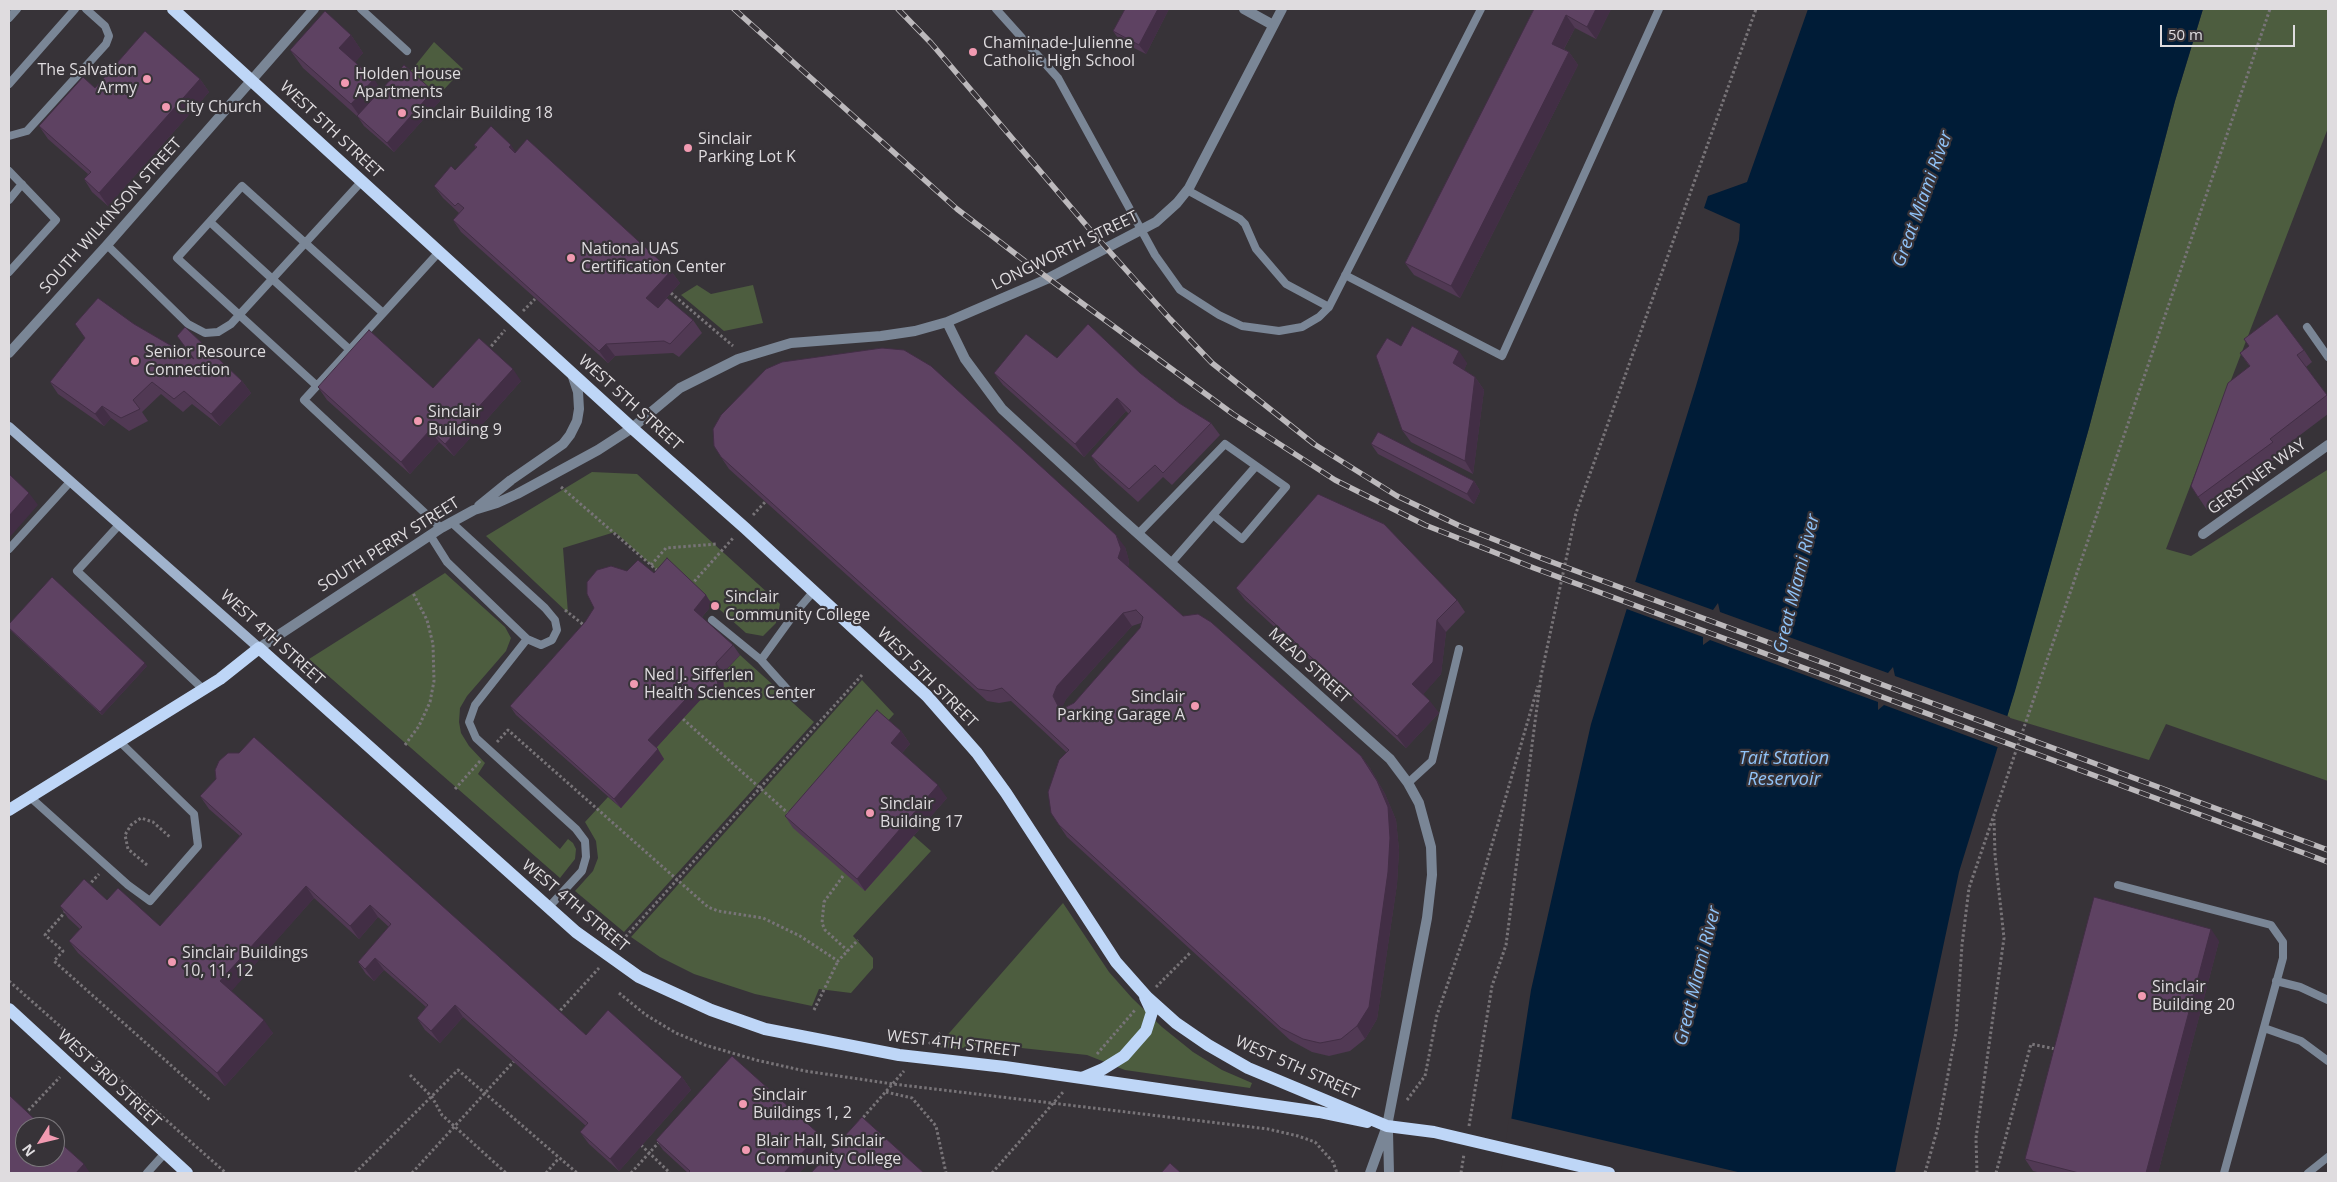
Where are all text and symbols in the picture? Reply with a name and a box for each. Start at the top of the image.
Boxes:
scale bar [2162,15,2297,47]
text: 50 m [2168,24,2203,44]
place label: Chaminade-Julienne Catholic High School [983,33,1135,71]
marker: Chaminade-Julienne Catholic High School [967,46,979,58]
place label: The Salvation Army [37,60,137,98]
place label: Holden House Apartments [355,64,461,102]
marker: The Salvation Army [141,73,153,85]
street label: WEST 5TH STREET [276,77,386,183]
marker: Holden House Apartments [339,77,351,89]
place label: City Church [176,97,262,117]
marker: City Church [160,101,172,113]
place label: Sinclair Building 18 [412,103,553,123]
marker: Sinclair Building 18 [396,107,408,119]
water label: Great Miami River [1888,128,1958,270]
place label: Sinclair Parking Lot K [698,129,796,167]
street label: SOUTH WILKINSON STREET [36,134,186,298]
marker: Sinclair Parking Lot K [682,142,694,154]
street label: LONGWORTH STREET [989,207,1141,295]
place label: National UAS Certification Center [581,239,726,277]
marker: National UAS Certification Center [565,252,577,264]
place label: Senior Resource Connection [145,342,266,380]
street label: WEST 5TH STREET [574,351,686,455]
marker: Senior Resource Connection [129,355,141,367]
place label: Sinclair Building 9 [428,402,502,440]
marker: Sinclair Building 9 [412,415,424,427]
street label: GERSTNER WAY [2204,435,2310,519]
street label: SOUTH PERRY STREET [315,494,463,596]
water label: Great Miami River [1769,512,1825,656]
street label: WEST 4TH STREET [216,586,328,690]
place label: Sinclair Community College [725,587,870,625]
marker: Sinclair Community College [709,600,721,612]
street label: WEST 5TH STREET [873,624,981,732]
street label: MEAD STREET [1264,624,1354,708]
place label: Ned J. Sifferlen Health Sciences Center [644,665,815,703]
marker: Ned J. Sifferlen Health Sciences Center [628,678,640,690]
place label: Sinclair Parking Garage A [1057,687,1185,725]
marker: Sinclair Parking Garage A [1189,700,1201,712]
water label: Tait Station Reservoir [1739,748,1829,791]
place label: Sinclair Building 17 [880,794,963,832]
marker: Sinclair Building 17 [864,807,876,819]
street label: WEST 4TH STREET [518,856,632,956]
water label: Great Miami River [1670,904,1726,1048]
place label: Sinclair Buildings 10, 11, 12 [182,943,308,981]
marker: Sinclair Buildings 10, 11, 12 [166,956,178,968]
place label: Sinclair Building 20 [2152,977,2235,1015]
marker: Sinclair Building 20 [2136,990,2148,1002]
street label: WEST 3RD STREET [53,1026,165,1132]
street label: WEST 4TH STREET [886,1026,1020,1062]
street label: WEST 5TH STREET [1232,1032,1362,1104]
place label: Sinclair Buildings 1, 2 [753,1085,852,1123]
marker: Sinclair Buildings 1, 2 [737,1098,749,1110]
north arrow [15,1117,65,1167]
place label: Blair Hall, Sinclair Community College [756,1131,901,1169]
text: N [17,1140,39,1161]
marker: Blair Hall, Sinclair Community College [740,1144,752,1156]

